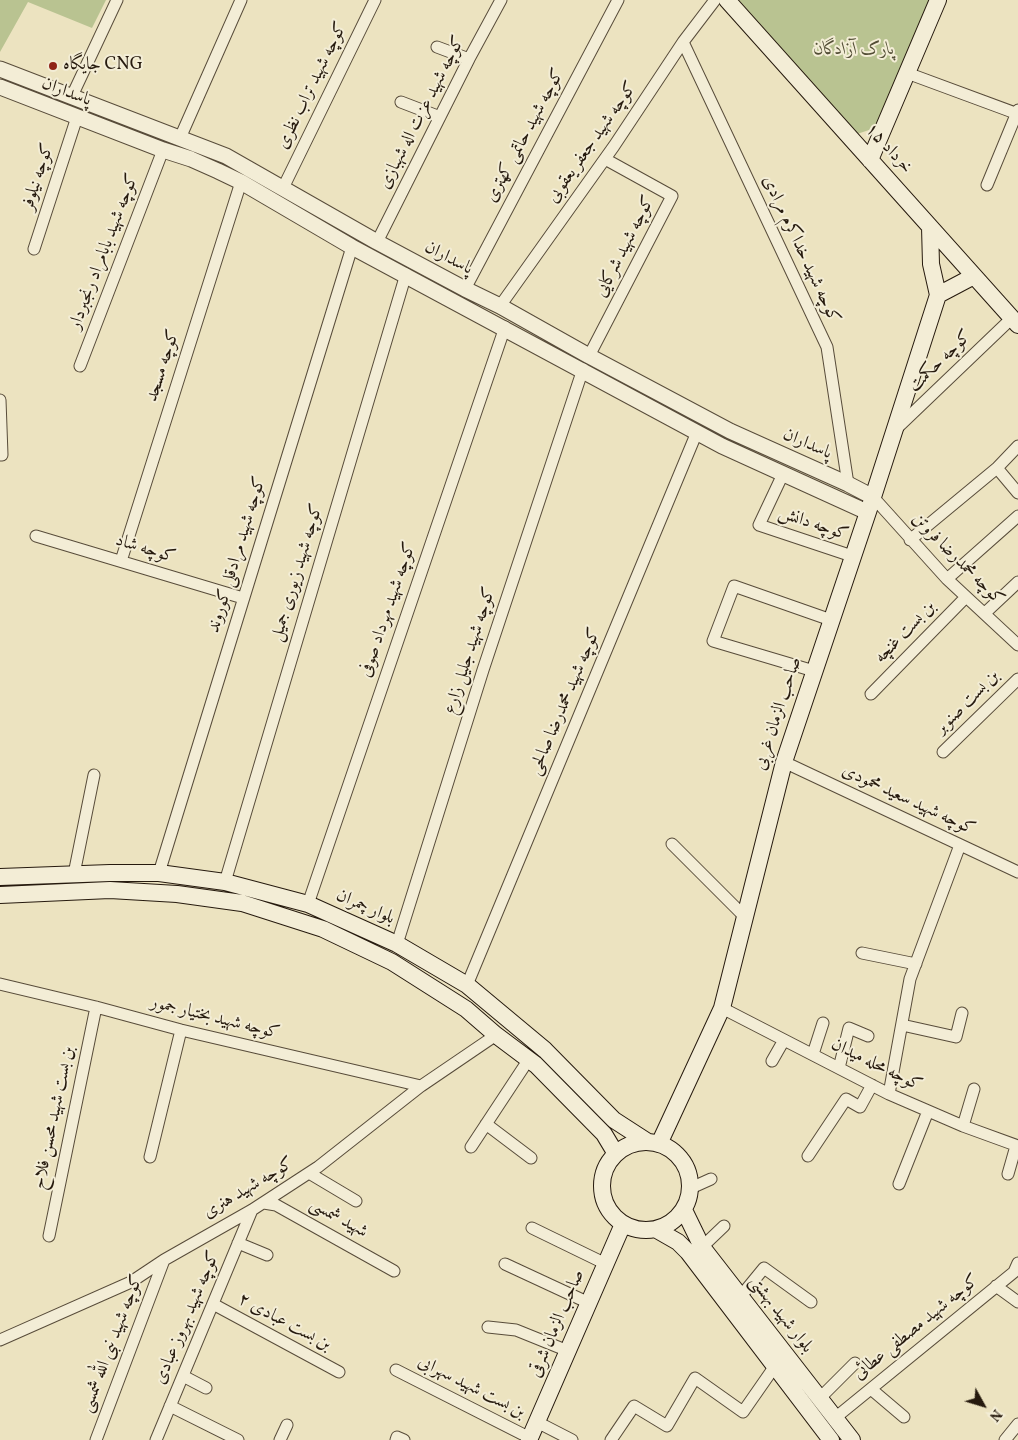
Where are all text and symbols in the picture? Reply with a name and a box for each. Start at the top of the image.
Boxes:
street label: کوچه شهید تراب نظری [273,19,353,153]
street label: کوچه شهید عزت اله شهبازی [375,33,471,193]
park label: پارک آزادگان [814,40,894,62]
place label: جایگاه CNG [63,55,143,77]
marker: جایگاه CNG [47,60,59,72]
street label: کوچه شهید حاتمی کهتری [482,65,570,207]
street label: پاسداران [38,74,94,112]
street label: کوچه شهید جعفر یعقوبی [543,78,643,208]
street label: ۱۵ خرداد [860,119,916,179]
street label: کوچه نیلوفر [18,141,60,213]
street label: کوچه شهید بابامراد رنجبردار [65,171,145,333]
street label: کوچه شهید خداکرم مرادی [756,172,844,328]
street label: کوچه شهید شرکایی [591,193,661,301]
street label: پاسداران [420,237,476,281]
street label: کوچه حکمت [905,326,977,398]
street label: کوچه مسجد [142,327,186,405]
street label: پاسداران [779,425,835,465]
street label: کوچه شهید مرادقلی کوروند [204,474,272,636]
street label: کوچه شهید زیوری جمیل [267,501,329,645]
street label: کوچه دانش [775,503,851,547]
street label: کوچه محمدرضا فروتن [906,509,1008,611]
street label: کوچه شاد [112,531,178,569]
street label: کوچه شهید مهرداد صوفی [356,540,422,680]
street label: کوچه شهید جلیل زارع [440,585,502,717]
street label: بن بست غنچه [871,597,941,669]
street label: کوچه شهید محمدرضا صالحی [525,625,607,779]
street label: صاحب الزمان غربی [751,655,807,773]
street label: بن بست صنوبر [931,666,1005,740]
street label: کوچه شهید سعید محمودی [838,761,978,841]
street label: بلوار چمران [332,886,398,930]
street label: کوچه شهید بختیار جمور [148,993,282,1045]
street label: کوچه محله میدان [827,1035,925,1097]
street label: بن بست شهید محسن فلاح [29,1044,81,1192]
street label: کوچه شهید هنری [200,1153,298,1225]
street label: شهید شمسی [305,1194,371,1244]
street label: کوچه شهید بهروز عبادی [150,1248,226,1388]
street label: صاحب الزمان شرقی [526,1267,590,1381]
street label: کوچه شهید مصطفی عطائی [850,1271,984,1385]
street label: کوچه شهید نبی الله شمسی [77,1272,149,1416]
street label: بلوار شهید بهشتی [743,1272,817,1358]
street label: بن بست عبادی ۲ [234,1289,334,1357]
street label: بن بست شهید سهرابی [414,1352,528,1424]
north arrow [958,1380,1008,1430]
text: N [984,1405,1006,1425]

